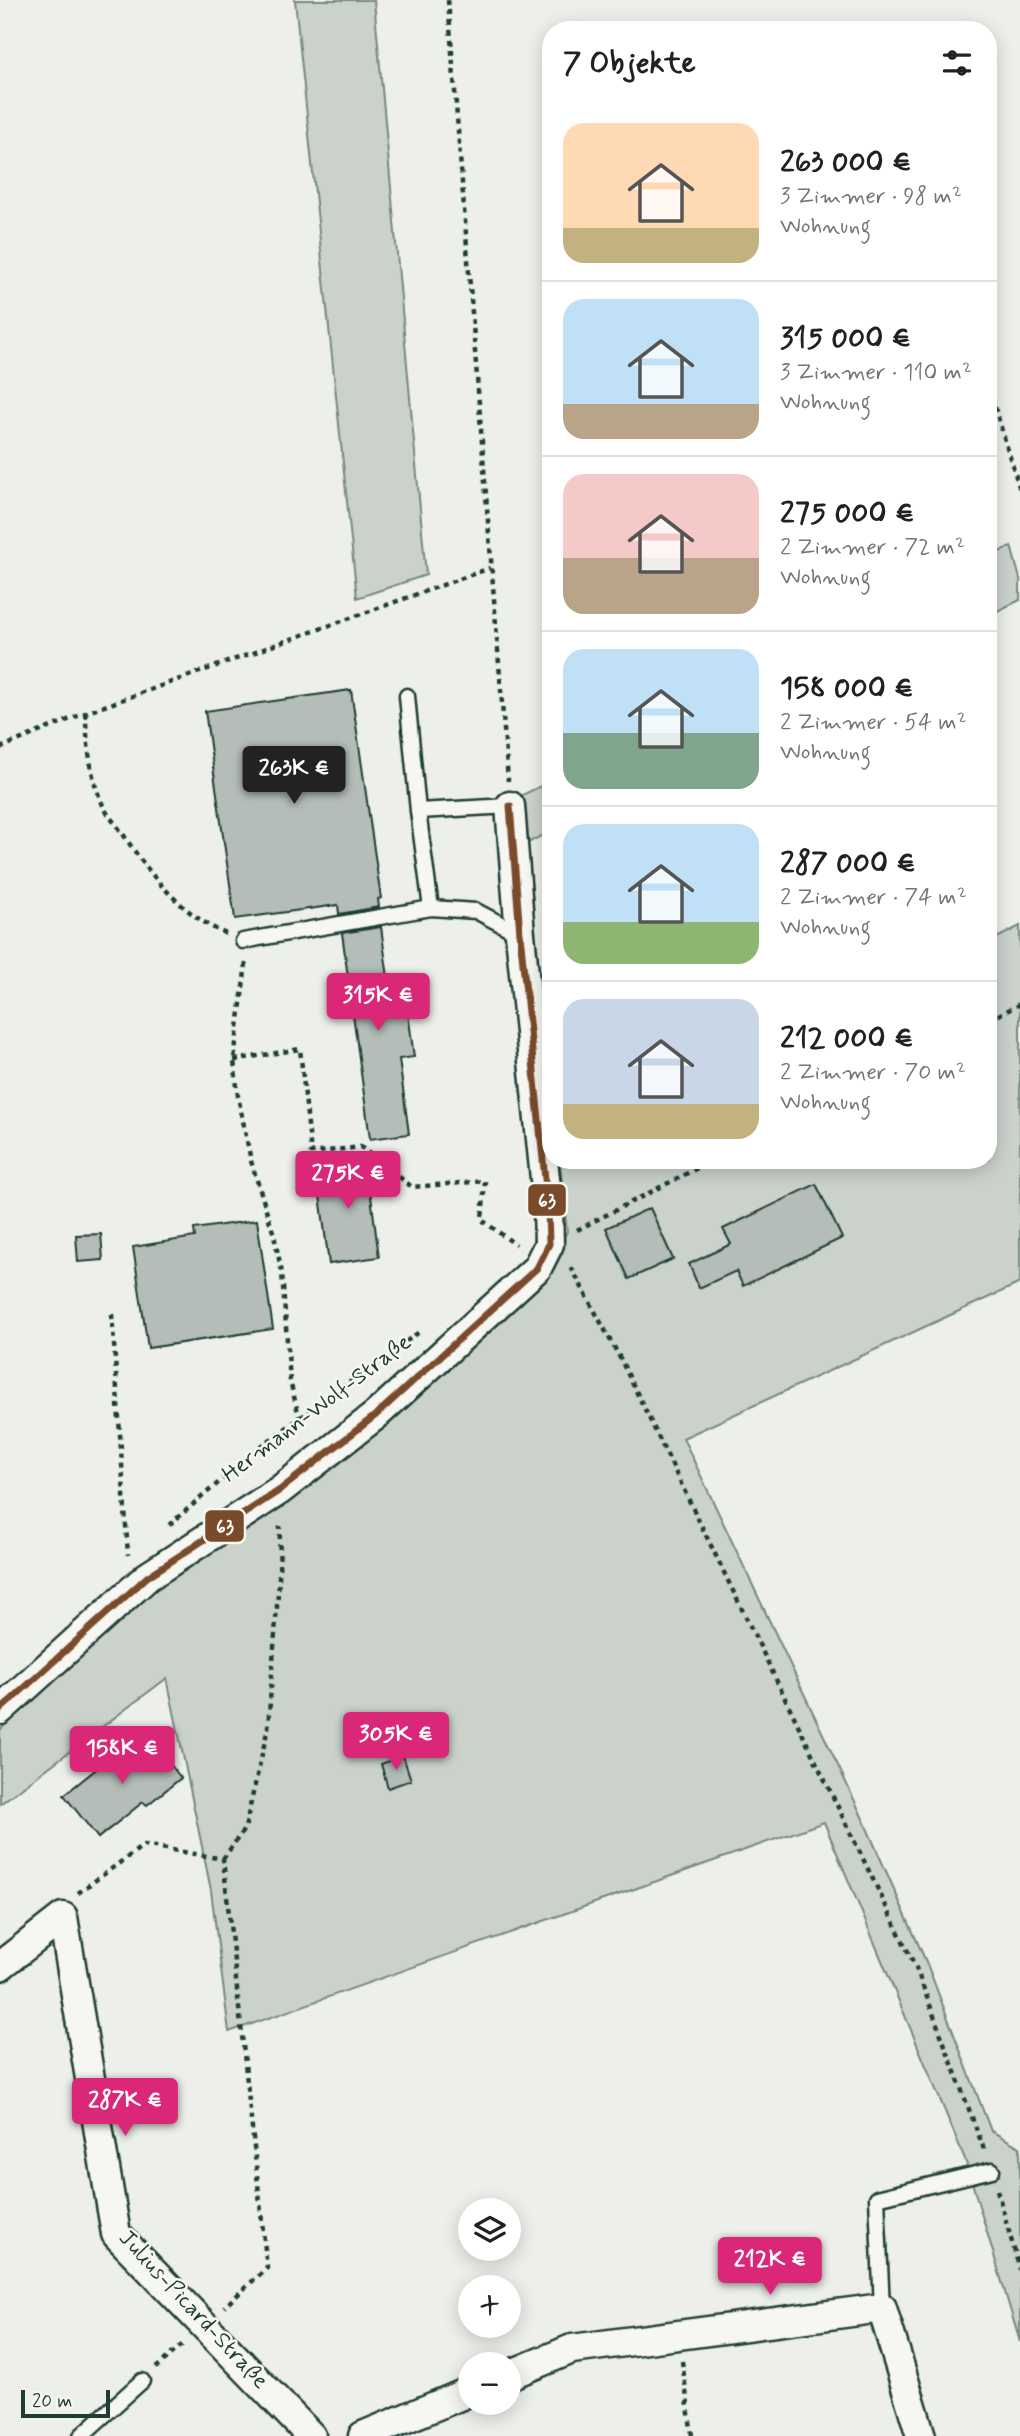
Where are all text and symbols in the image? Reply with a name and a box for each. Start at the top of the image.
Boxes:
text: 7 Objekte [563,44,696,83]
icon: filters [938,44,976,82]
text: 263 000 € [780,143,911,182]
icon: home [619,151,703,235]
text: 3 Zimmer · 98 m² [780,182,962,212]
text: Wohnung [780,212,871,242]
text: 315 000 € [780,319,911,358]
icon: home [619,327,703,411]
text: 3 Zimmer · 110 m² [780,358,972,388]
text: Wohnung [780,388,871,418]
text: 275 000 € [780,494,914,533]
icon: home [619,502,703,586]
text: 2 Zimmer · 72 m² [780,533,965,563]
text: Wohnung [780,563,871,593]
text: 158 000 € [780,669,913,708]
icon: home [619,677,703,761]
text: 2 Zimmer · 54 m² [780,708,967,738]
text: Wohnung [780,738,871,768]
pin: 263K € [237,746,351,806]
text: 263K € [259,754,329,784]
text: 287 000 € [780,844,916,883]
icon: home [619,852,703,936]
text: 2 Zimmer · 74 m² [780,883,967,913]
text: Wohnung [780,913,871,943]
pin: 315K € [321,974,435,1033]
text: 315K € [343,981,413,1011]
text: 212 000 € [780,1019,913,1058]
icon: home [619,1027,703,1111]
text: 2 Zimmer · 70 m² [780,1058,966,1088]
text: Wohnung [780,1088,871,1118]
pin: 275K € [291,1152,405,1211]
text: 275K € [311,1159,385,1189]
line badge: 63 [527,1183,567,1217]
text: 63 [538,1189,556,1214]
street label: Hermann-Wolf-Straße [216,1328,418,1490]
line badge: 63 [204,1509,245,1543]
text: 63 [216,1515,234,1540]
pin: 305K € [339,1712,453,1772]
text: 305K € [359,1720,433,1750]
pin: 158K € [65,1726,179,1786]
text: 158K € [86,1734,158,1764]
pin: 287K € [68,2078,182,2138]
text: 287K € [88,2086,162,2116]
map controls [458,2198,521,2415]
button: layers [458,2198,521,2261]
street label: Julius-Picard-Straße [111,2224,275,2396]
pin: 212K € [713,2238,827,2297]
text: 212K € [734,2245,806,2275]
button: + [458,2275,521,2338]
button: − [458,2352,521,2415]
scale bar [21,2387,110,2419]
text: 20 m [32,2389,72,2414]

